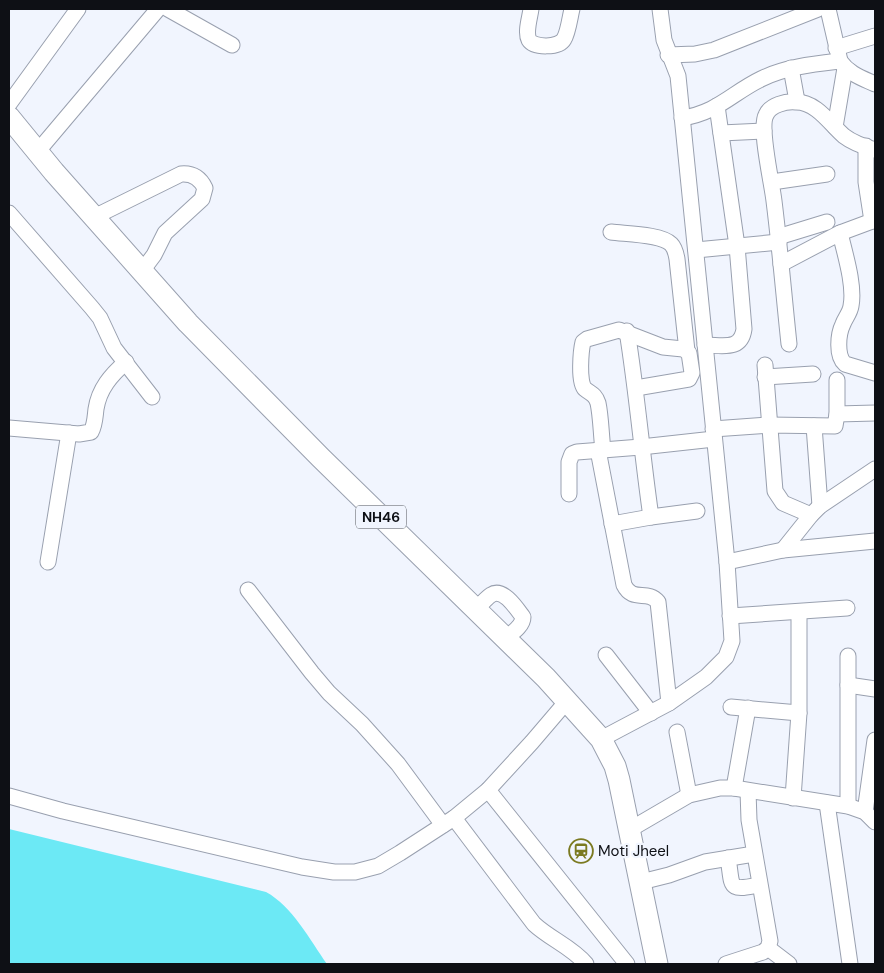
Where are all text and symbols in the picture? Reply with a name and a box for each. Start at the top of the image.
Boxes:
road number: NH46 [356,506,406,528]
station icon: Moti Jheel [568,838,594,864]
place label: Moti Jheel [598,841,669,861]

